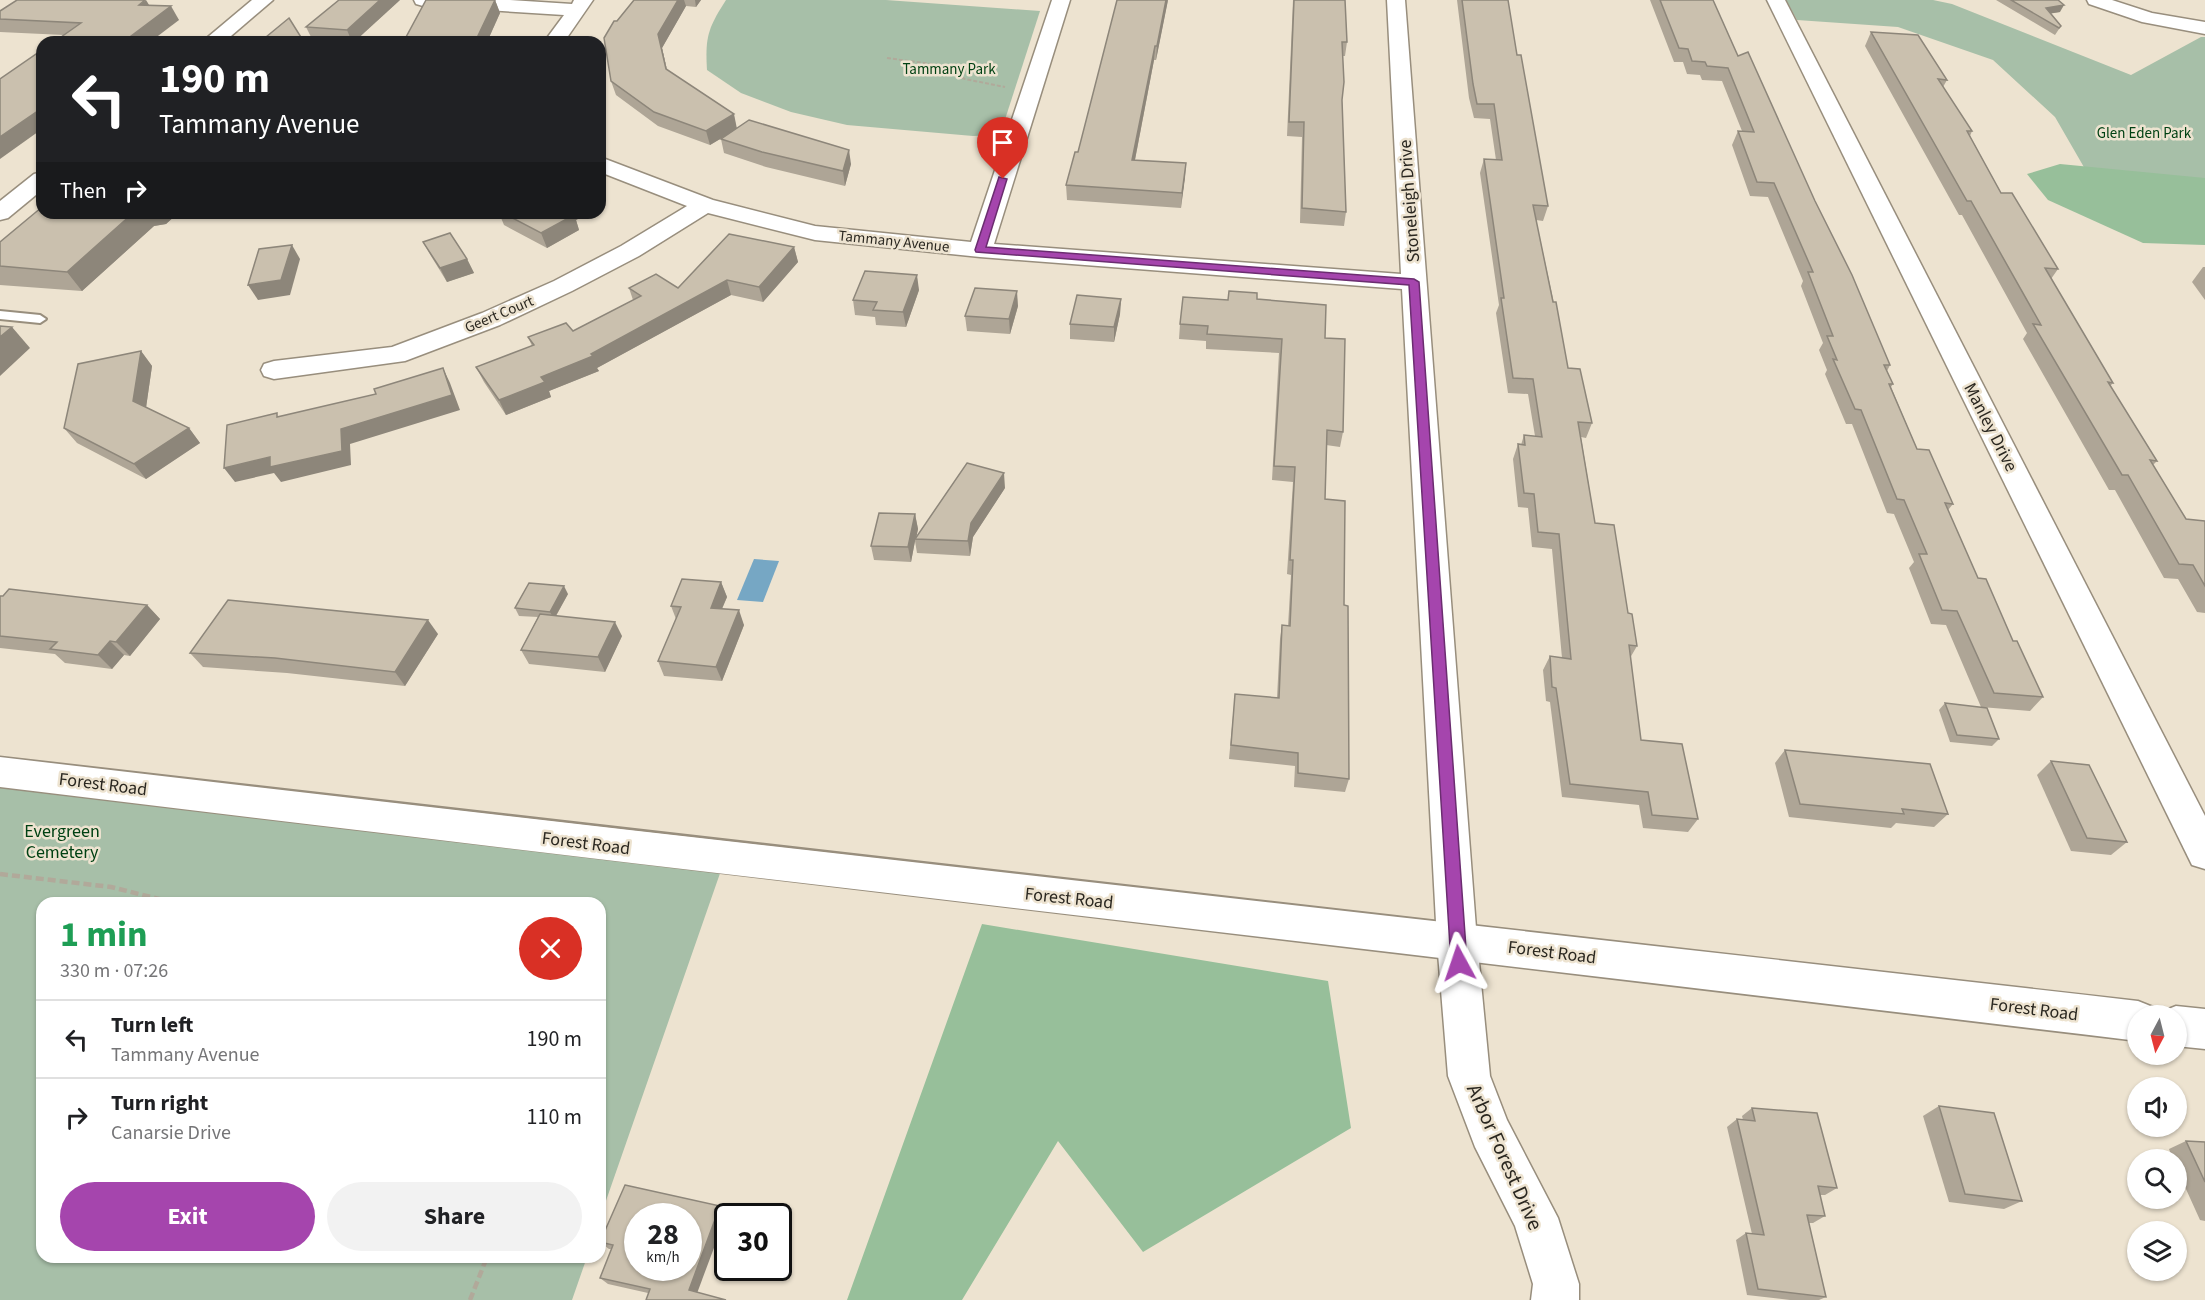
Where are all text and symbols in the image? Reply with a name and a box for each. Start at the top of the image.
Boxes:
text: 190 m [159,49,270,109]
park label: Tammany Park [902,59,996,80]
icon: left [60,60,138,138]
text: Tammany Avenue [159,105,359,144]
pin [977,117,1028,179]
park label: Glen Eden Park [2097,123,2192,144]
icon: arrive [986,126,1019,159]
street label: Stoneleigh Drive [1393,139,1426,263]
icon: right [119,174,152,207]
text: Then [60,175,107,207]
street label: Tammany Avenue [837,225,950,258]
street label: Geert Court [462,291,537,338]
street label: Manley Drive [1957,378,2024,476]
street label: Forest Road [57,767,149,802]
park label: Evergreen Cemetery [24,819,100,865]
street label: Forest Road [540,826,632,861]
street label: Forest Road [1023,881,1114,916]
text: 1 min [60,909,148,960]
button: close [519,917,582,980]
position arrow [1427,931,1491,995]
street label: Forest Road [1506,935,1598,970]
text: 330 m · 07:26 [60,957,168,985]
street label: Forest Road [1988,992,2080,1027]
north arrow [2127,1005,2187,1065]
map controls [2127,1005,2187,1281]
text: Turn left [111,1009,193,1041]
icon: left [60,1023,93,1056]
text: 190 m [527,1023,582,1055]
text: Tammany Avenue [111,1041,260,1069]
button: sound [2127,1077,2187,1137]
street label: Arbor Forest Drive [1459,1079,1551,1235]
text: Turn right [111,1087,208,1119]
icon: right [60,1101,93,1134]
text: 110 m [527,1101,582,1133]
text: Canarsie Drive [111,1119,231,1147]
button: search [2127,1149,2187,1209]
button: Exit [60,1182,315,1251]
button: Share [327,1182,582,1251]
speed limit sign: 30 [714,1203,792,1281]
text: 28 [647,1213,679,1256]
button: layers [2127,1221,2187,1281]
text: km/h [646,1247,680,1268]

